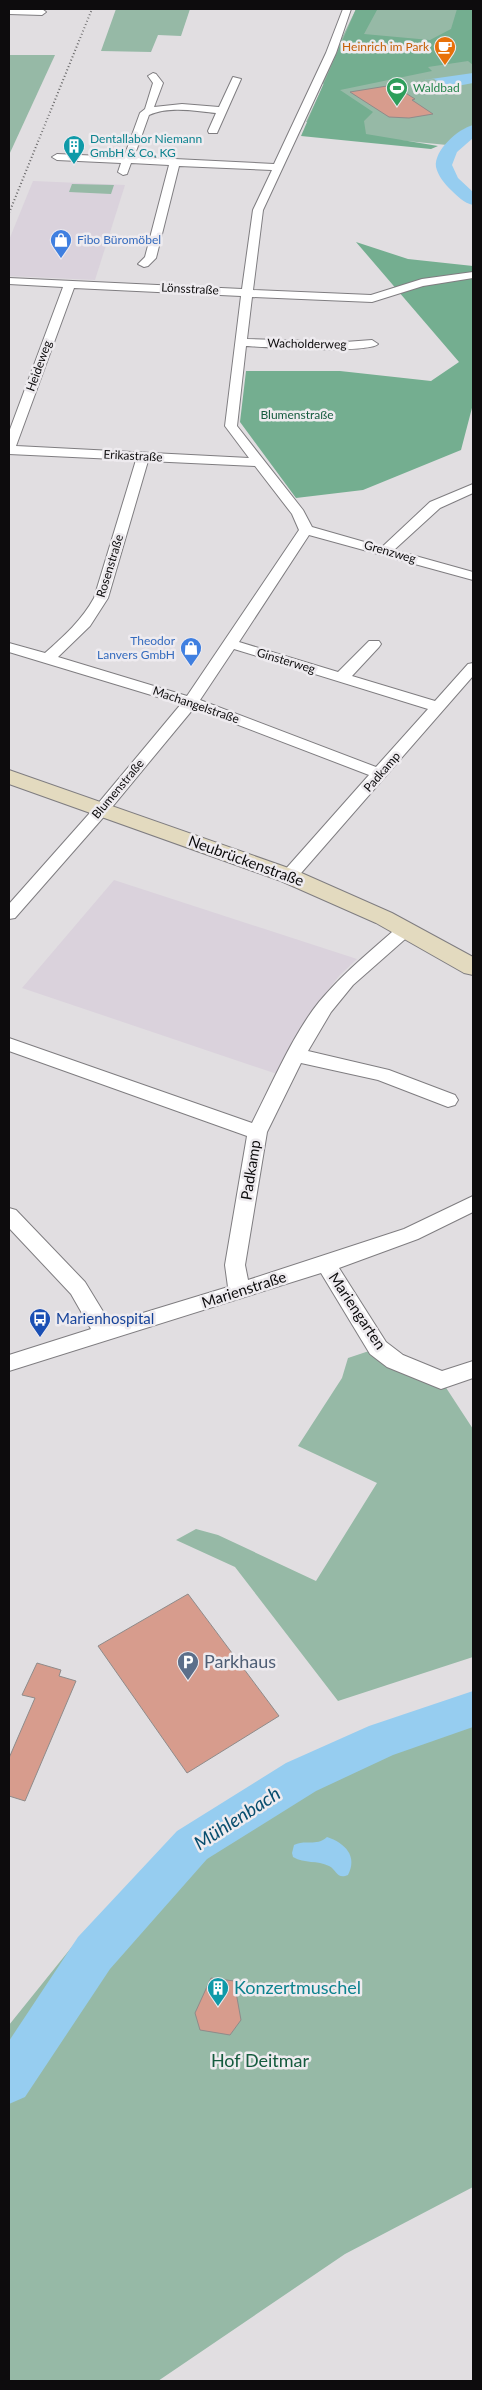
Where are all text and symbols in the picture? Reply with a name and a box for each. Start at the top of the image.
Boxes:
cafe icon: Heinrich im Park [433,35,457,66]
place label: Heinrich im Park [342,39,430,54]
sports icon: Waldbad [385,76,409,107]
place label: Waldbad [413,80,460,95]
place label: Dentallabor Niemann GmbH & Co. KG [90,131,202,160]
building icon: Dentallabor Niemann GmbH & Co. KG [62,134,86,165]
shop icon: Fibo Büromöbel [49,228,73,259]
place label: Fibo Büromöbel [77,232,161,247]
street label: Lönsstraße [161,280,219,297]
street label: Wacholderweg [267,335,347,352]
street label: Heideweg [22,338,55,393]
park label: Blumenstraße [260,407,334,422]
street label: Erikastraße [103,446,163,465]
street label: Rosenstraße [93,532,126,599]
street label: Grenzweg [363,537,418,566]
place label: Theodor Lanvers GmbH [97,633,176,662]
shop icon: Theodor Lanvers GmbH [179,636,203,667]
street label: Ginsterweg [255,645,317,677]
street label: Machangelstraße [151,683,241,726]
street label: Padkamp [360,748,403,795]
street label: Blumenstraße [88,756,147,821]
street label: Neubrückenstraße [186,831,307,889]
street label: Padkamp [236,1139,264,1201]
street label: Marienstraße [199,1267,288,1311]
street label: Mariengarten [326,1269,390,1352]
bus stop icon: Marienhospital [28,1307,52,1338]
place label: Marienhospital [56,1309,154,1327]
parking icon: Parkhaus [176,1650,200,1681]
place label: Parkhaus [204,1650,276,1672]
water label: Mühlenbach [189,1781,284,1854]
building icon: Konzertmuschel [206,1976,230,2007]
place label: Konzertmuschel [234,1976,361,1998]
park label: Hof Deitmar [211,2049,310,2071]

